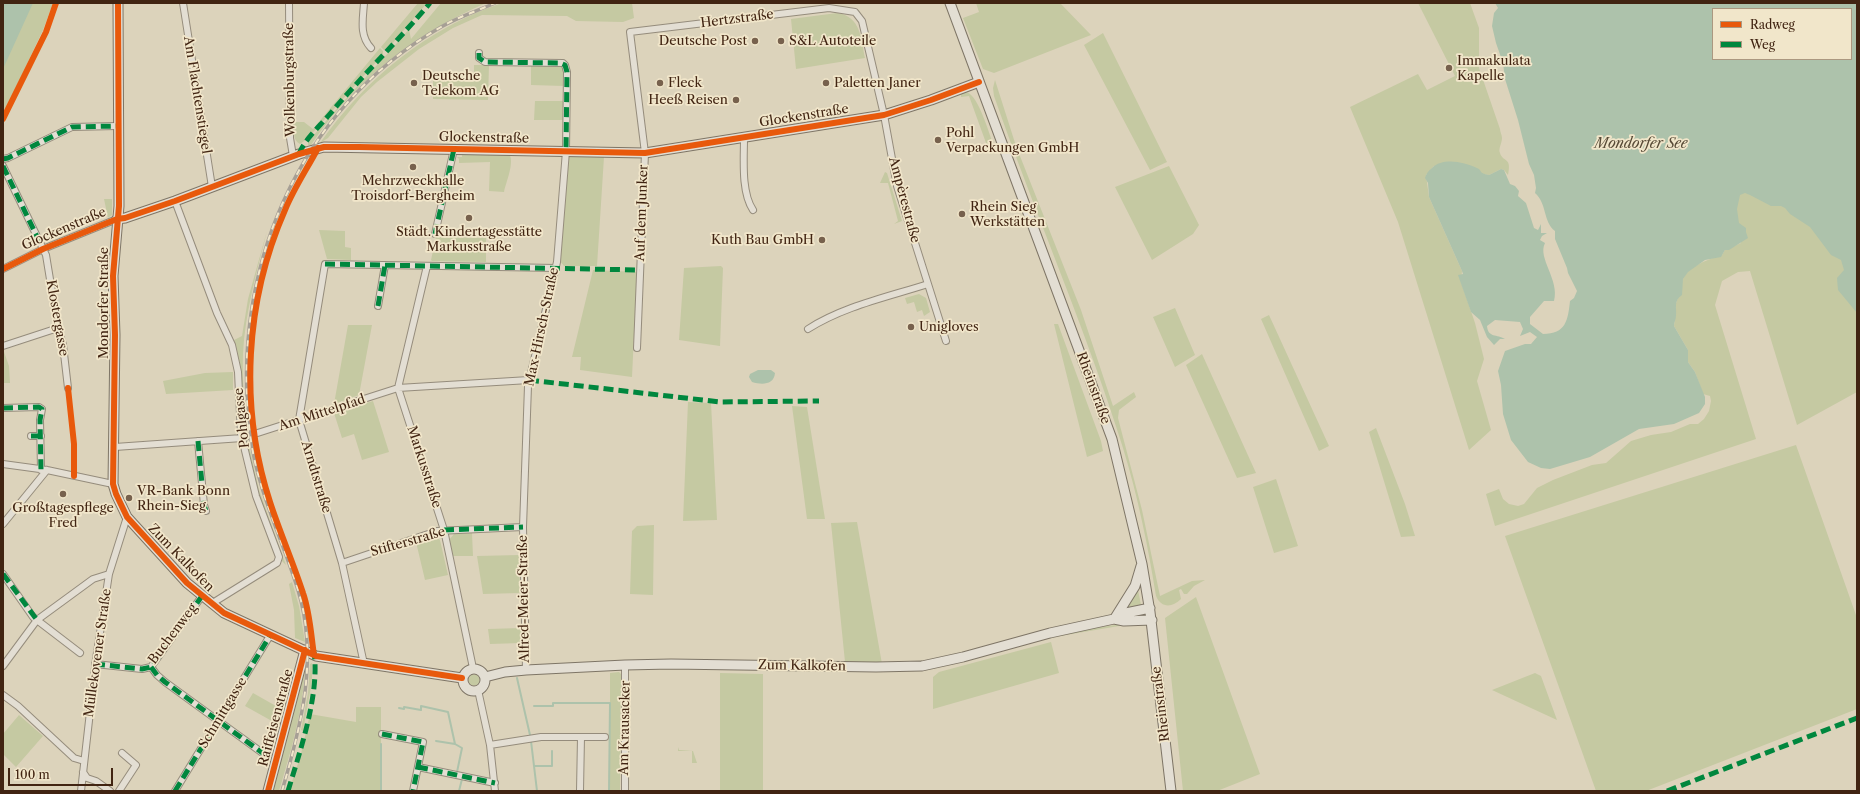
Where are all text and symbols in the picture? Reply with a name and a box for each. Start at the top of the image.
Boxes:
street label: Hertzstraße [699,7,775,31]
legend [1712,8,1852,60]
text: Radweg [1750,17,1795,32]
street label: Wolkenburgstraße [281,23,299,137]
place label: Deutsche Post [659,33,747,49]
place label: S&L Autoteile [789,33,876,49]
street label: Am Flachtenstiegel [180,35,214,155]
marker: Deutsche Post [750,36,760,46]
marker: S&L Autoteile [776,36,786,46]
text: Weg [1750,37,1775,52]
place label: Immakulata Kapelle [1457,53,1531,84]
marker: Immakulata Kapelle [1444,63,1454,73]
place label: Deutsche Telekom AG [422,68,499,99]
place label: Fleck [668,75,702,91]
place label: Paletten Janer [834,75,921,91]
marker: Deutsche Telekom AG [409,78,419,88]
marker: Fleck [655,78,665,88]
marker: Paletten Janer [821,78,831,88]
place label: Heeß Reisen [648,92,728,108]
marker: Heeß Reisen [731,95,741,105]
street label: Glockenstraße [758,101,850,131]
place label: Pohl Verpackungen GmbH [946,125,1079,156]
street label: Glockenstraße [439,129,529,147]
marker: Pohl Verpackungen GmbH [933,135,943,145]
water label: Mondorfer See [1594,136,1688,152]
street label: Ampèrestraße [885,155,923,245]
marker: Mehrzweckhalle Troisdorf-Bergheim [408,162,418,172]
street label: Auf dem Junker [633,164,651,262]
place label: Mehrzweckhalle Troisdorf-Bergheim [351,173,475,204]
place label: Rhein Sieg Werkstätten [970,199,1045,230]
street label: Glockenstraße [19,204,109,254]
marker: Rhein Sieg Werkstätten [957,209,967,219]
marker: Städt. Kindertagesstätte Markusstraße [464,213,474,223]
place label: Städt. Kindertagesstätte Markusstraße [396,224,542,255]
place label: Kuth Bau GmbH [711,232,814,248]
marker: Kuth Bau GmbH [817,235,827,245]
street label: Mondorfer Straße [96,247,112,359]
street label: Max-Hirsch-Straße [522,266,562,388]
street label: Klostergasse [43,279,71,357]
place label: Unigloves [919,319,979,335]
marker: Unigloves [906,322,916,332]
street label: Rheinstraße [1073,350,1113,426]
street label: Pohlgasse [231,387,253,449]
street label: Am Mittelpfad [277,392,367,434]
street label: Markusstraße [403,424,445,510]
street label: Arndtstraße [298,439,334,515]
place label: VR-Bank Bonn Rhein-Sieg [137,483,230,514]
marker: Großtagespflege Fred [58,489,68,499]
marker: VR-Bank Bonn Rhein-Sieg [124,493,134,503]
place label: Großtagespflege Fred [12,500,114,531]
street label: Zum Kalkofen [145,521,217,595]
street label: Stifterstraße [369,524,447,560]
street label: Alfred-Meier-Straße [515,535,533,663]
street label: Müllekovener Straße [81,588,115,718]
street label: Buchenweg [145,601,201,667]
street label: Zum Kalkofen [758,657,846,675]
street label: Rheinstraße [1149,665,1173,743]
street label: Raiffeisenstraße [256,668,296,768]
street label: Schmittgasse [196,675,250,751]
street label: Am Krausacker [616,681,634,775]
scale bar [10,760,115,786]
text: 100 m [15,767,50,782]

